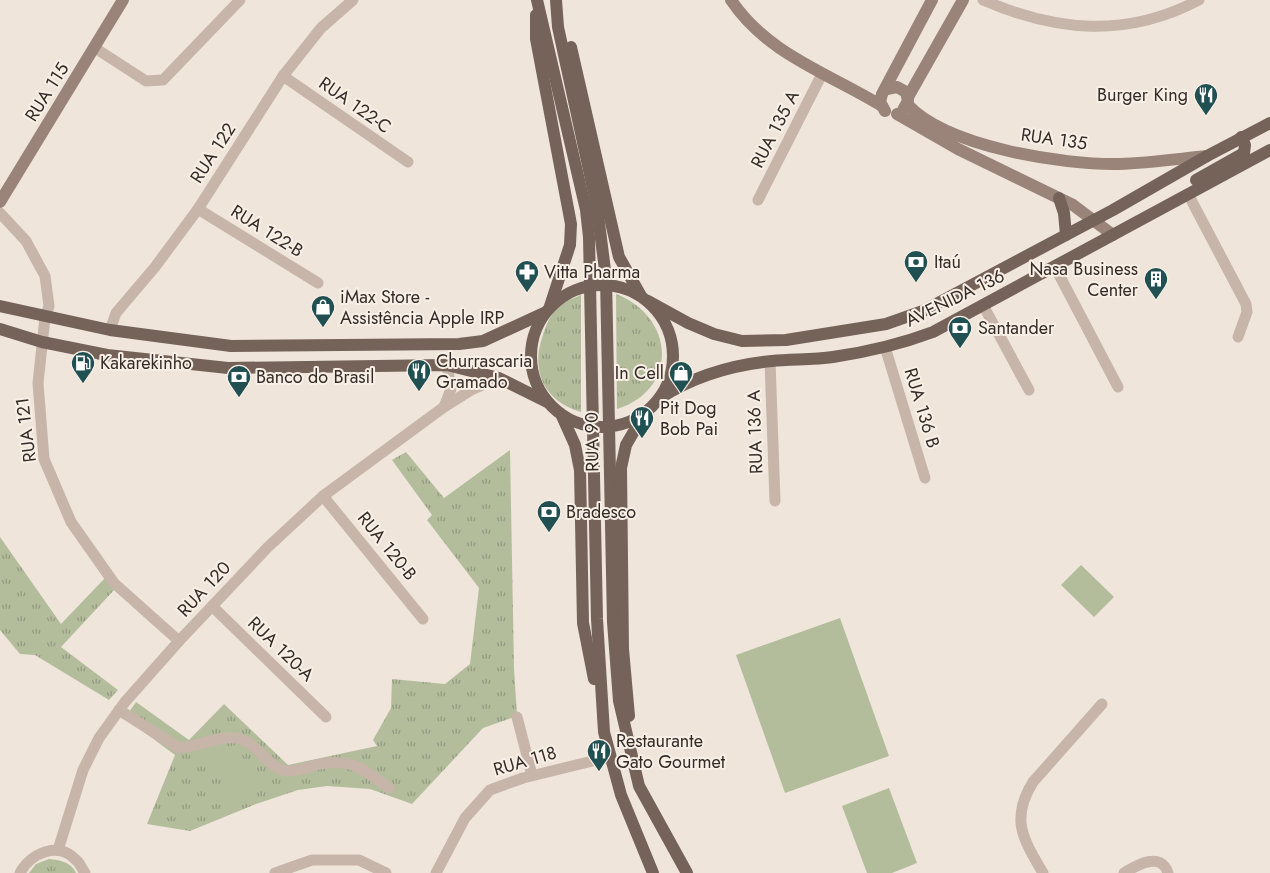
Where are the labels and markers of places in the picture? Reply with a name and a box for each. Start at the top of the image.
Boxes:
place label: Burger King [1097,82,1188,108]
restaurant icon: Burger King [1193,82,1219,116]
bank icon: Itaú [903,249,929,283]
place label: Itaú [934,249,961,275]
place label: Nasa Business Center [1029,256,1139,303]
pharmacy icon: Vitta Pharma [514,259,540,293]
place label: Vitta Pharma [544,259,640,285]
building icon: Nasa Business Center [1143,266,1169,300]
place label: iMax Store - Assistência Apple IRP [340,284,504,331]
shop icon: iMax Store - Assistência Apple IRP [310,294,336,328]
bank icon: Santander [947,315,973,349]
place label: Santander [978,315,1055,341]
place label: Churrascaria Gramado [436,348,532,395]
fuel station icon: Kakarekinho [70,350,96,384]
place label: Kakarekinho [100,350,192,376]
restaurant icon: Churrascaria Gramado [406,358,432,392]
place label: In Cell [615,360,664,386]
shop icon: In Cell [668,360,694,394]
bank icon: Banco do Brasil [226,364,252,398]
place label: Banco do Brasil [256,364,374,390]
place label: Pit Dog Bob Pai [660,395,718,442]
restaurant icon: Pit Dog Bob Pai [629,405,655,439]
bank icon: Bradesco [536,499,562,533]
place label: Bradesco [566,499,636,525]
place label: Restaurante Gato Gourmet [616,728,726,775]
restaurant icon: Restaurante Gato Gourmet [586,738,612,772]

